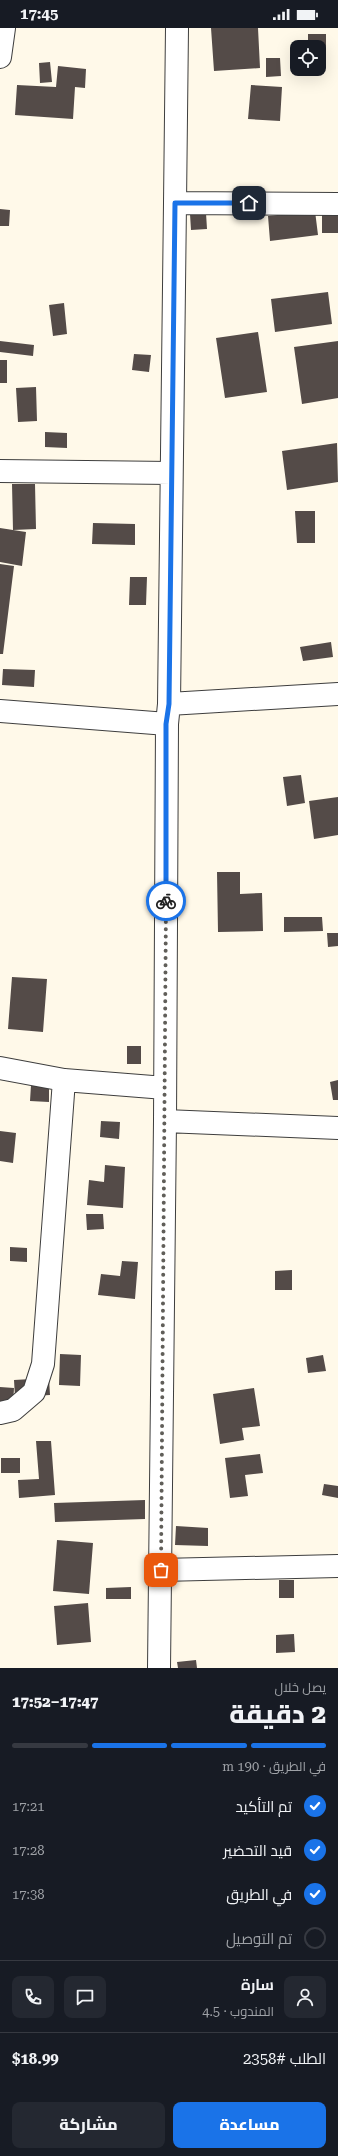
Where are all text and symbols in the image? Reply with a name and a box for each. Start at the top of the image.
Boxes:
text: 17:45 [20,5,58,23]
map controls [290,40,326,76]
button: locate [290,40,326,76]
pin [232,186,266,220]
icon: home [238,192,260,214]
courier [146,881,186,921]
icon: bike [155,890,177,912]
pin [144,1553,178,1587]
icon: bag [150,1559,172,1581]
text: يصل خلال [274,1680,326,1695]
text: 17:47–17:52 [12,1693,98,1711]
text: 2 دقيقة [229,1699,326,1729]
text: في الطريق · 190 m [222,1759,326,1774]
icon: check [304,1795,326,1817]
text: تم التأكيد [236,1798,292,1816]
text: 17:21 [12,1799,44,1814]
icon: check [304,1839,326,1861]
text: قيد التحضير [223,1842,292,1860]
text: 17:28 [12,1843,44,1858]
icon: check [304,1883,326,1905]
text: في الطريق [226,1886,292,1904]
text: 17:38 [12,1887,44,1902]
text: تم التوصيل [226,1930,292,1948]
button: phone [12,1976,54,2018]
button: chat [64,1976,106,2018]
text: سارة [241,1976,274,1994]
button: person [284,1976,326,2018]
text: المندوب · 4.5 [202,2004,274,2019]
text: $18.99 [12,2050,59,2068]
text: الطلب #2358 [243,2050,326,2068]
button: مشاركة [12,2102,165,2148]
button: مساعدة [173,2102,326,2148]

